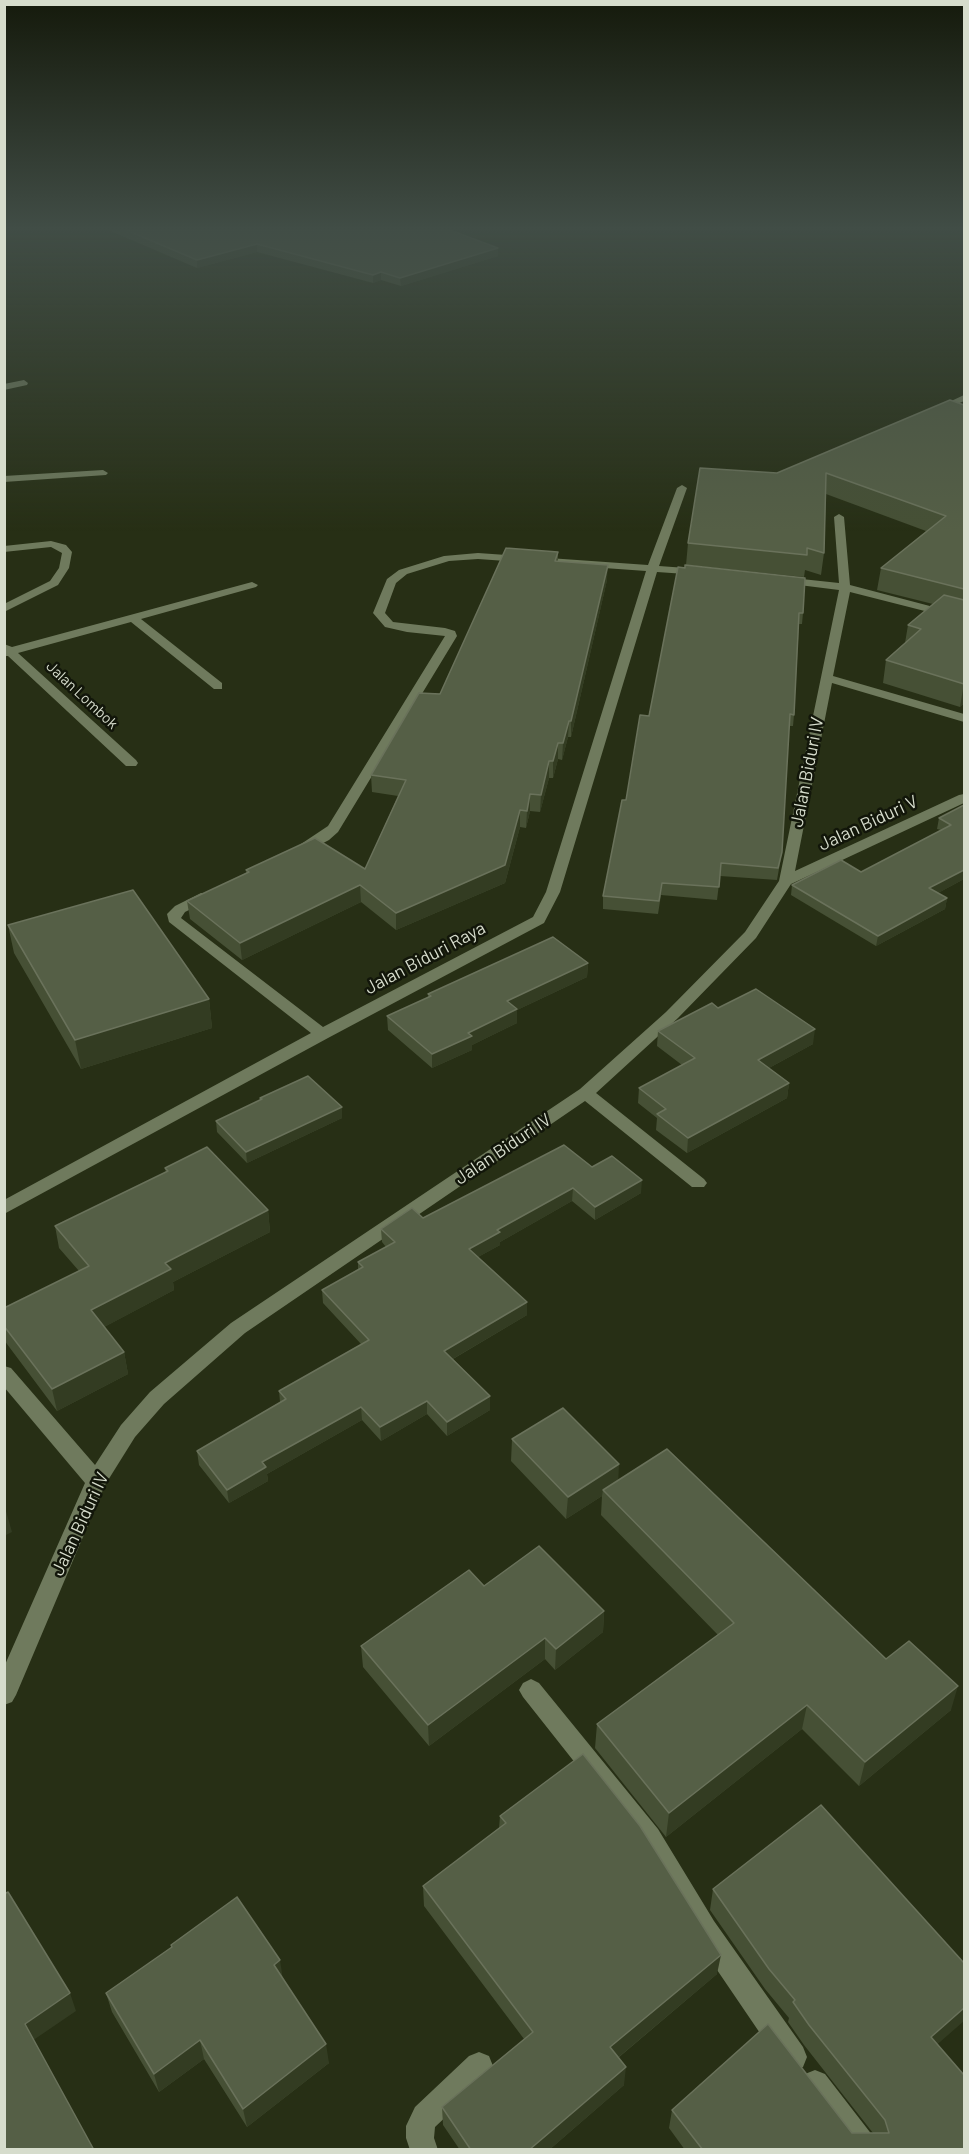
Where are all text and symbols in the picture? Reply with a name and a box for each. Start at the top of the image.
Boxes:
street label: Jalan Lombok [42,657,122,733]
street label: Jalan Biduri IV [786,715,828,829]
street label: Jalan Biduri V [815,791,921,855]
street label: Jalan Biduri Raya [361,917,489,999]
street label: Jalan Biduri IV [451,1109,555,1189]
street label: Jalan Biduri IV [47,1469,113,1579]

